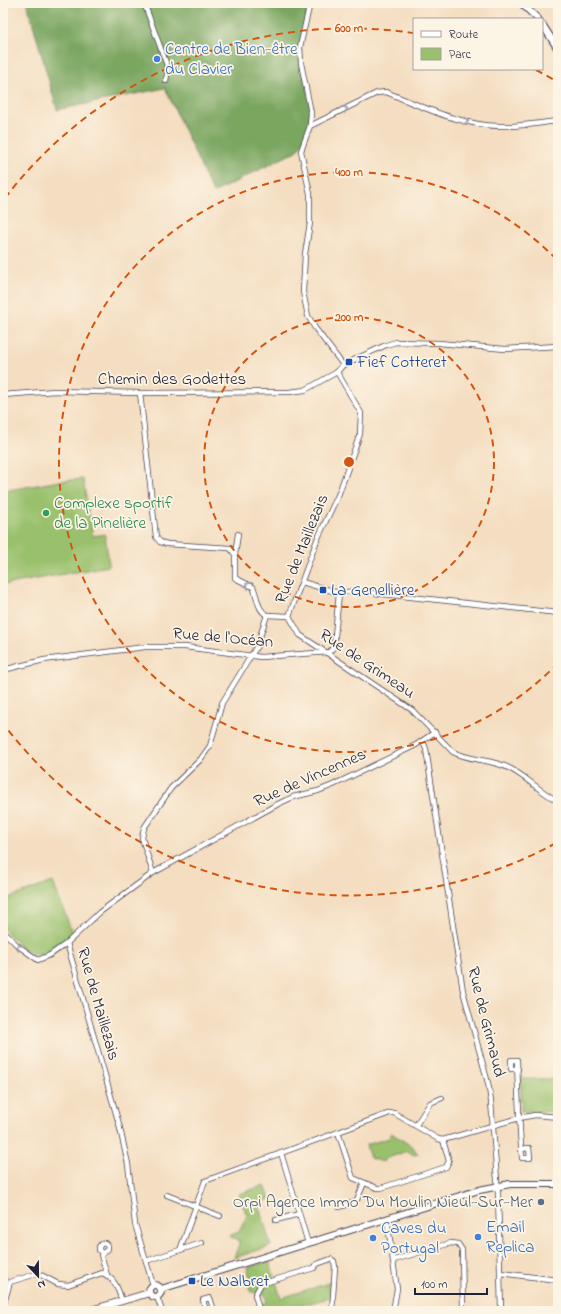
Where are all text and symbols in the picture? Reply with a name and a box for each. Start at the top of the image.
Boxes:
legend [413,18,543,70]
text: 600 m [334,20,364,38]
text: Route [449,26,479,44]
place label: Centre de Bien-être du Clavier [165,37,298,82]
text: Parc [449,46,471,64]
marker: Centre de Bien-être du Clavier [152,54,162,64]
one-way arrow [341,106,348,114]
one-way arrow [462,116,469,125]
text: 400 m [334,164,363,182]
text: 200 m [334,309,364,327]
place label: Fief Cotteret [356,350,447,375]
marker: Fief Cotteret [344,357,354,367]
street label: Chemin des Godettes [98,367,246,392]
centre of rings [342,455,356,469]
street label: Rue de Maillezais [269,490,335,608]
place label: Complexe sportif de la Pinelière [54,491,173,536]
marker: Complexe sportif de la Pinelière [41,508,51,518]
place label: La Genellière [331,578,415,603]
one-way arrow [245,582,252,590]
marker: La Genellière [318,585,328,595]
street label: Rue de l'Océan [172,621,274,655]
street label: Rue de Grimeau [314,623,420,705]
street label: Rue de Vincennes [250,742,370,814]
one-way arrow [17,944,24,951]
street label: Rue de Maillezais [70,945,126,1063]
street label: Rue de Grimaud [460,964,512,1080]
place label: Orpi Agence Immo Du Moulin Nieul-Sur-Mer [233,1190,534,1217]
marker: Orpi Agence Immo Du Moulin Nieul-Sur-Mer [536,1197,546,1207]
place label: Email Replica [486,1215,534,1260]
place label: Caves du Portugal [381,1216,446,1263]
marker: Email Replica [473,1232,483,1242]
marker: Caves du Portugal [368,1233,378,1243]
north arrow [18,1256,58,1296]
place label: Le Nalbret [200,1269,270,1294]
scale bar [415,1270,487,1296]
text: N [35,1276,48,1293]
marker: Le Nalbret [187,1276,197,1286]
text: 100 m [421,1276,448,1294]

